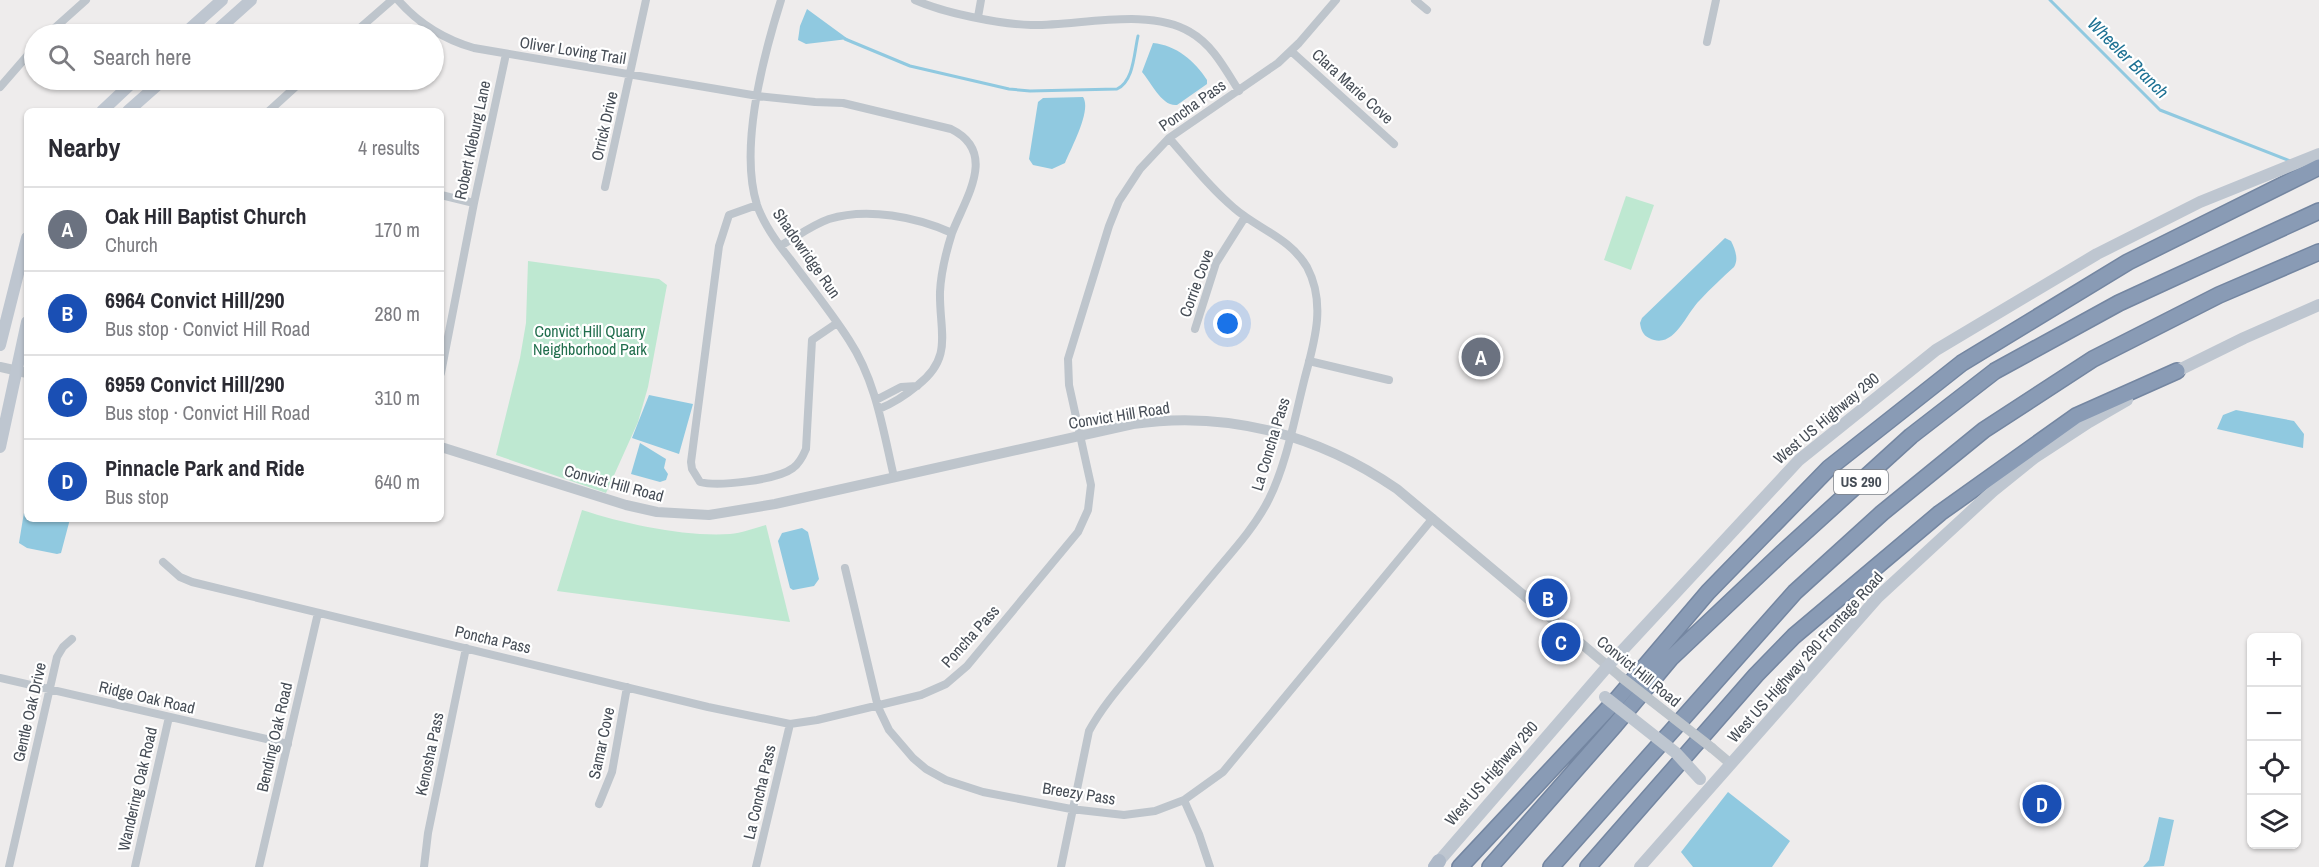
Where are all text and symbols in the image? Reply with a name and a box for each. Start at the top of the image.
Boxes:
water label: Wheeler Branch [2082,11,2175,104]
search box [24,24,444,90]
street label: Oliver Loving Trail [518,31,628,69]
icon: search [45,41,78,74]
text: Search here [93,42,191,72]
street label: Clara Marie Cove [1307,43,1399,129]
street label: Poncha Pass [1154,74,1230,136]
street label: Robert Kleburg Lane [449,78,495,202]
street label: Orrick Drive [585,89,623,163]
text: Nearby [48,130,120,165]
text: 4 results [358,134,420,161]
text: Oak Hill Baptist Church [105,201,307,231]
street label: Shadowridge Run [768,204,846,302]
text: A [62,216,73,243]
text: 170 m [374,216,420,243]
text: Church [105,231,158,258]
street label: Corrie Cove [1174,246,1218,320]
text: 6964 Convict Hill/290 [105,285,285,315]
text: B [62,300,73,327]
text: 280 m [374,300,420,327]
your location [1213,309,1242,338]
text: Bus stop · Convict Hill Road [105,315,310,342]
park label: Convict Hill Quarry Neighborhood Park [533,320,647,360]
pin: A [1462,334,1500,380]
street label: West US Highway 290 [1768,367,1884,469]
text: 6959 Convict Hill/290 [105,369,285,399]
text: C [62,384,73,411]
text: 310 m [374,384,420,411]
street label: La Concha Pass [1245,395,1295,493]
street label: Convict Hill Road [1067,396,1171,434]
text: Bus stop · Convict Hill Road [105,399,310,426]
text: Pinnacle Park and Ride [105,453,305,483]
street label: Convict Hill Road [562,459,666,507]
text: D [62,468,73,495]
text: 640 m [374,468,420,495]
road number: US 290 [1834,470,1888,494]
text: Bus stop [105,483,169,510]
street label: West US Highway 290 Frontage Road [1722,567,1888,747]
pin: B [1528,576,1568,620]
street label: Poncha Pass [936,600,1004,672]
street label: Poncha Pass [453,620,533,658]
pin: C [1542,620,1580,664]
street label: Convict Hill Road [1592,630,1686,712]
map controls [2247,633,2301,849]
button: + [2247,633,2301,687]
street label: Gentle Oak Drive [7,660,51,764]
street label: Ridge Oak Road [97,675,197,719]
street label: Bending Oak Road [251,680,297,794]
button: − [2247,687,2301,741]
street label: Samar Cove [583,705,619,781]
street label: Kenosha Pass [409,710,449,798]
street label: West US Highway 290 [1439,716,1543,830]
street label: Wandering Oak Road [112,725,162,853]
button: locate [2247,741,2301,795]
street label: La Concha Pass [737,743,781,841]
street label: Breezy Pass [1041,776,1117,810]
pin: D [2022,782,2062,826]
button: layers [2247,795,2301,849]

